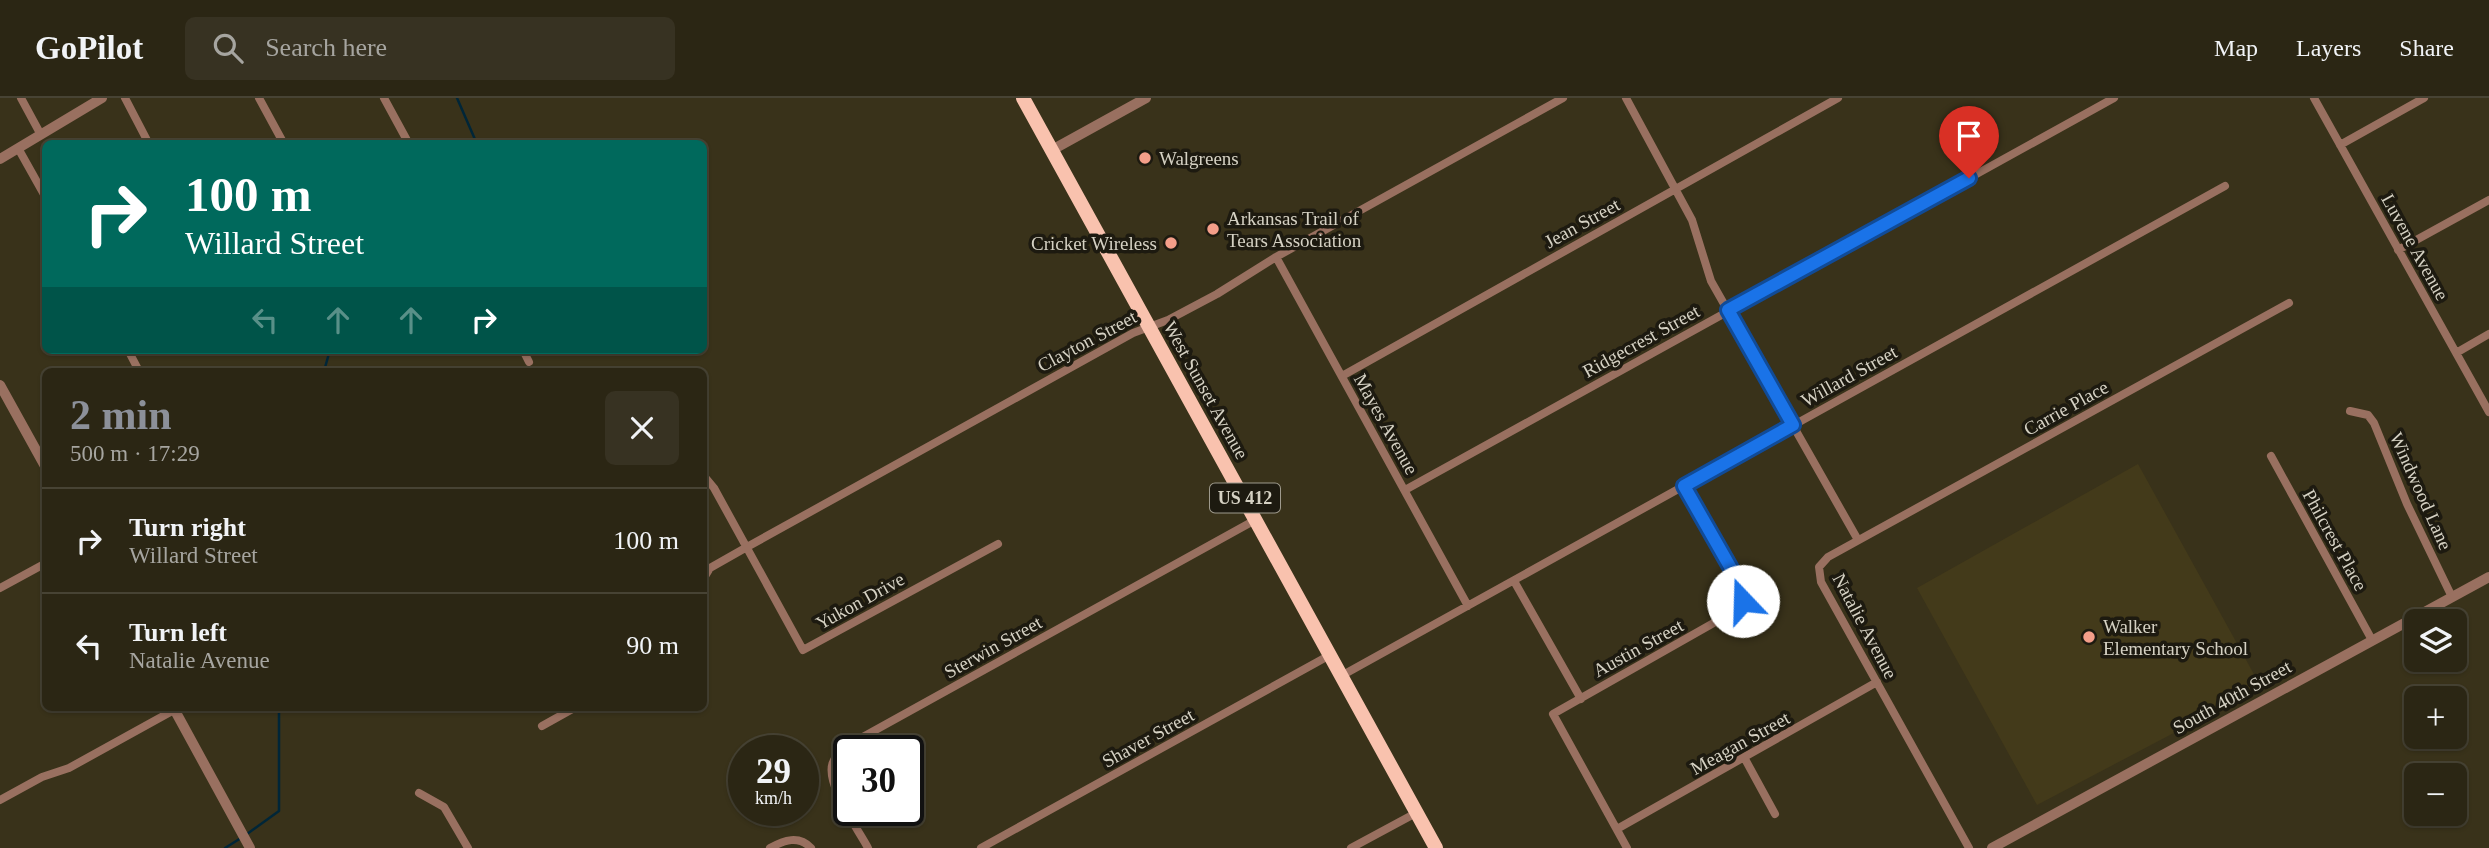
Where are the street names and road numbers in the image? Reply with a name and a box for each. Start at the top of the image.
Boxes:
street label: Luvene Avenue [2377,190,2453,304]
street label: Jean Street [1541,193,1624,252]
street label: Ridgecrest Street [1579,300,1704,382]
street label: Clayton Street [1034,306,1141,376]
street label: West Sunset Avenue [1159,317,1253,463]
street label: Willard Street [1797,341,1901,411]
street label: Mayes Avenue [1350,370,1422,478]
street label: Carrie Place [2020,376,2112,440]
street label: Windwood Lane [2386,429,2456,553]
road number: US 412 [1210,484,1280,512]
street label: Philcrest Place [2299,486,2371,594]
street label: Yukon Drive [812,568,908,634]
street label: Natalie Avenue [1828,570,1902,682]
street label: Sterwin Street [941,611,1046,682]
street label: Austin Street [1589,614,1687,681]
street label: South 40th Street [2169,655,2295,738]
street label: Shaver Street [1098,704,1198,772]
street label: Meagan Street [1687,707,1794,779]

